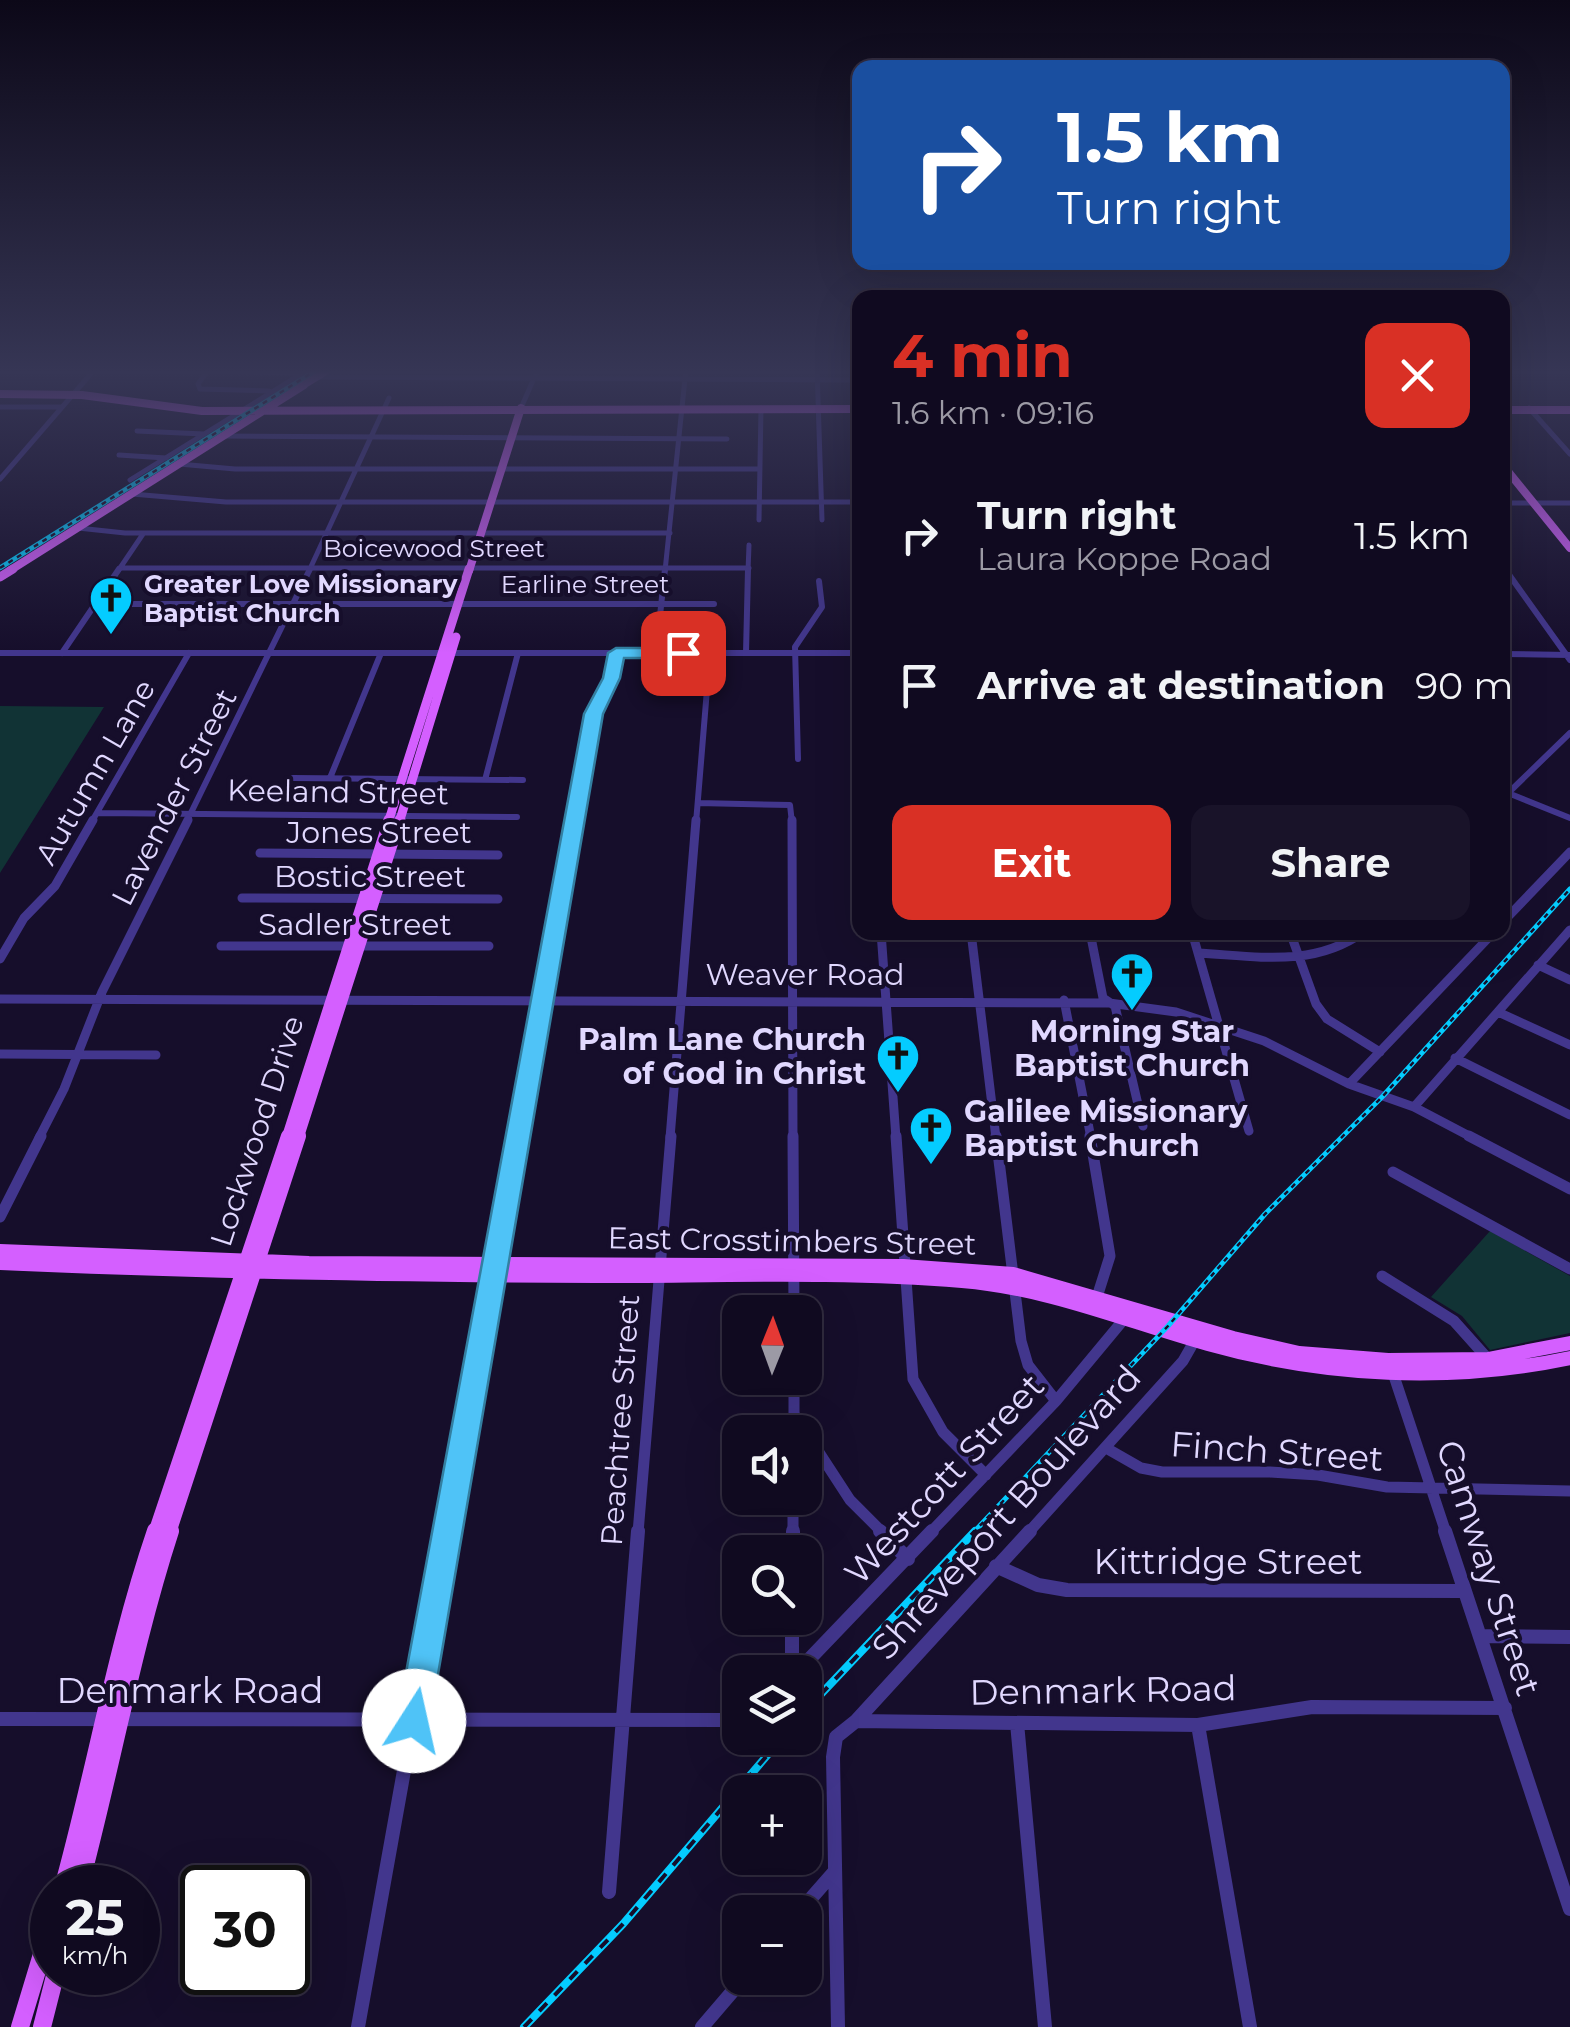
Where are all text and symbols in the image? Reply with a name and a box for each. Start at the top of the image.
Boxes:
text: 1.5 km [1057,94,1283,180]
icon: right [892,100,1022,230]
text: Turn right [1057,180,1282,235]
text: 4 min [892,319,1073,392]
button: close [1365,323,1470,428]
text: 1.6 km · 09:16 [892,393,1094,432]
text: Turn right [977,492,1176,539]
icon: right [892,508,947,563]
text: 1.5 km [1354,512,1470,559]
street label: Boicewood Street [323,533,545,563]
text: Laura Koppe Road [977,539,1272,578]
place label: Greater Love Missionary Baptist Church [144,569,459,628]
street label: Earline Street [501,569,669,599]
church icon: Greater Love Missionary Baptist Church [88,575,134,636]
pin [641,611,726,696]
icon: arrive [656,626,711,681]
icon: arrive [892,658,947,713]
text: Arrive at destination [977,662,1385,709]
text: 90 m [1415,662,1513,709]
street label: Autumn Lane [27,673,163,871]
street label: Lavender Street [103,682,245,912]
street label: Keeland Street [227,772,449,812]
button: Exit [892,805,1171,920]
button: Share [1191,805,1470,920]
street label: Jones Street [285,814,472,851]
street label: Bostic Street [274,858,466,895]
street label: Sadler Street [258,906,452,943]
church icon: Morning Star Baptist Church [1109,951,1155,1012]
street label: Weaver Road [705,956,905,993]
street label: Lockwood Drive [202,1011,312,1251]
place label: Morning Star Baptist Church [1014,1013,1250,1084]
place label: Palm Lane Church of God in Christ [578,1021,866,1092]
church icon: Palm Lane Church of God in Christ [875,1033,921,1094]
place label: Galilee Missionary Baptist Church [964,1093,1248,1164]
church icon: Galilee Missionary Baptist Church [908,1105,954,1166]
street label: East Crosstimbers Street [607,1219,977,1263]
street label: Peachtree Street [593,1293,647,1547]
north arrow [722,1295,822,1395]
map controls [722,1295,822,1995]
street label: Shreveport Boulevard [863,1356,1149,1668]
street label: Westcott Street [835,1365,1053,1593]
button: sound [722,1415,822,1515]
street label: Finch Street [1169,1422,1385,1480]
street label: Camway Street [1427,1435,1551,1701]
button: search [722,1535,822,1635]
street label: Kittridge Street [1094,1540,1362,1583]
button: layers [722,1655,822,1755]
street label: Denmark Road [969,1666,1237,1714]
street label: Denmark Road [57,1669,323,1712]
position arrow [362,1669,466,1773]
button: + [722,1775,822,1875]
speed limit sign: 30 [180,1865,310,1995]
text: 25 [65,1887,125,1948]
button: − [722,1895,822,1995]
text: km/h [62,1940,128,1970]

